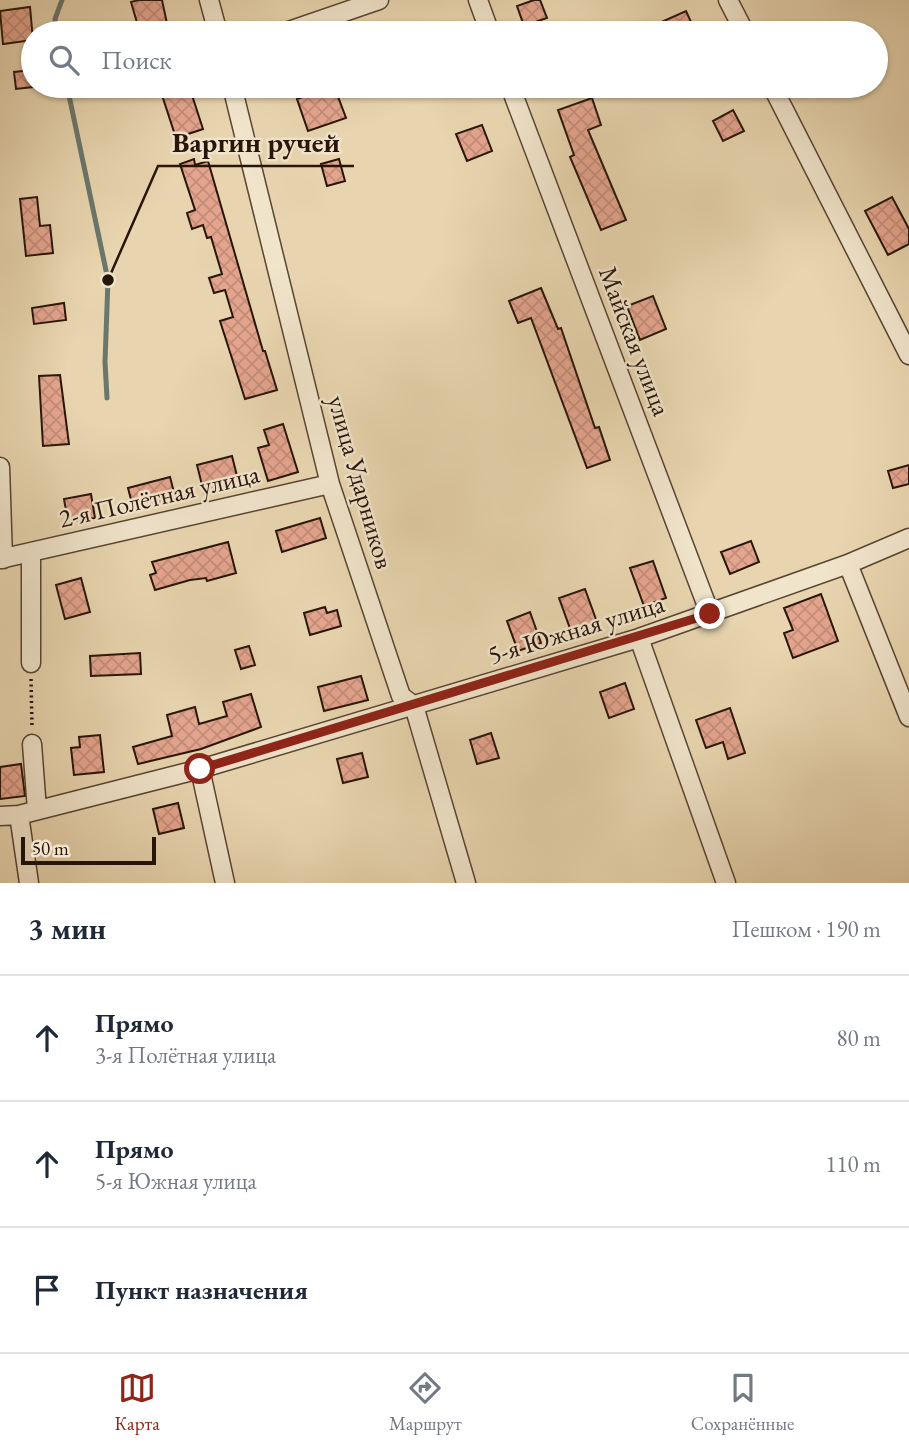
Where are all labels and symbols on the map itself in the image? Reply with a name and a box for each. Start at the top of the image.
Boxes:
callout: Варгин ручей [158,117,354,166]
text: Варгин ручей [172,124,340,160]
street label: Майская улица [591,262,679,421]
street label: улица Ударников [320,391,402,573]
street label: 2-я Полётная улица [55,456,263,536]
street label: 5-я Южная улица [484,586,669,672]
route end [694,598,725,629]
route start [184,753,215,784]
scale bar [21,834,156,866]

